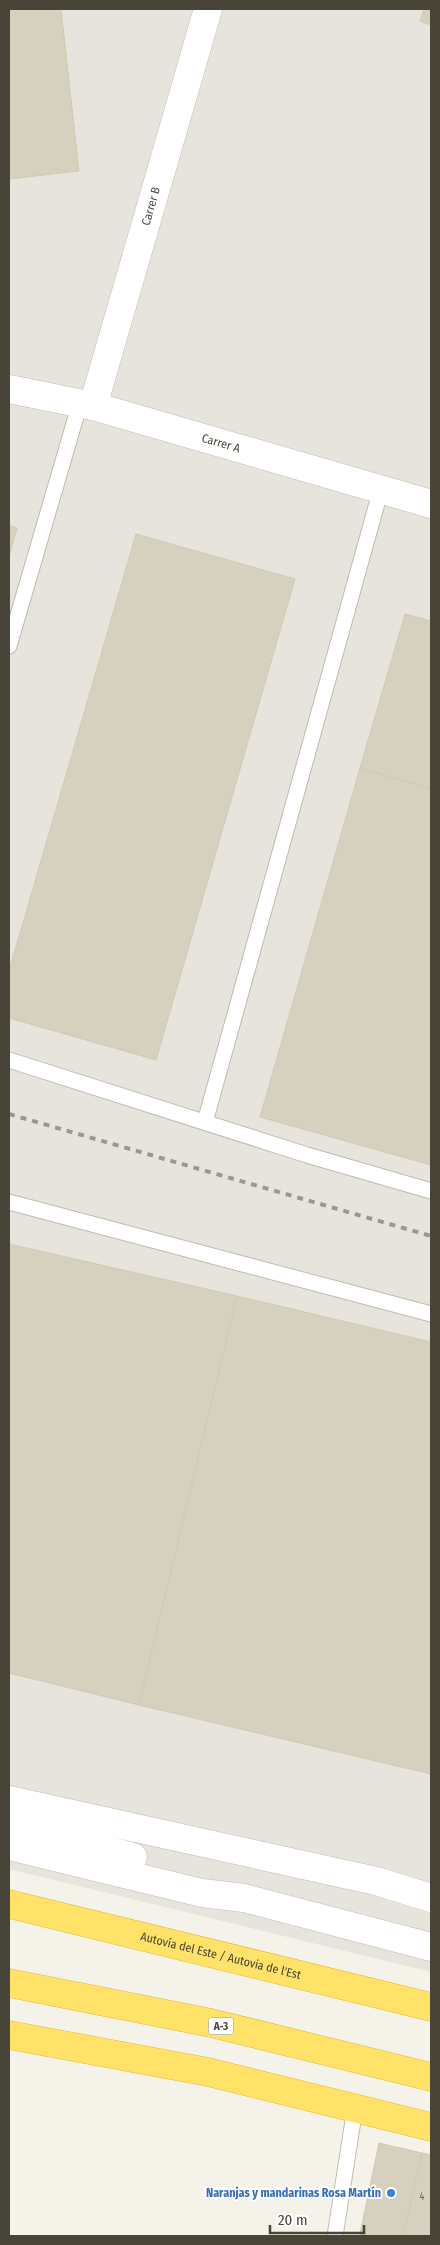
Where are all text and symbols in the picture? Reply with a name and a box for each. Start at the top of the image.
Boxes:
street label: Carrer B [139,185,163,227]
street label: Carrer A [200,431,242,455]
street label: Autovía del Este / Autovia de l'Est [139,1929,303,1982]
road number: A-3 [208,2018,234,2034]
place label: Naranjas y mandarinas Rosa Martín [206,2186,381,2200]
marker: Naranjas y mandarinas Rosa Martín [385,2187,397,2199]
house number: 4 [420,2191,425,2203]
scale bar [270,2202,364,2234]
text: 20 m [278,2211,308,2229]

